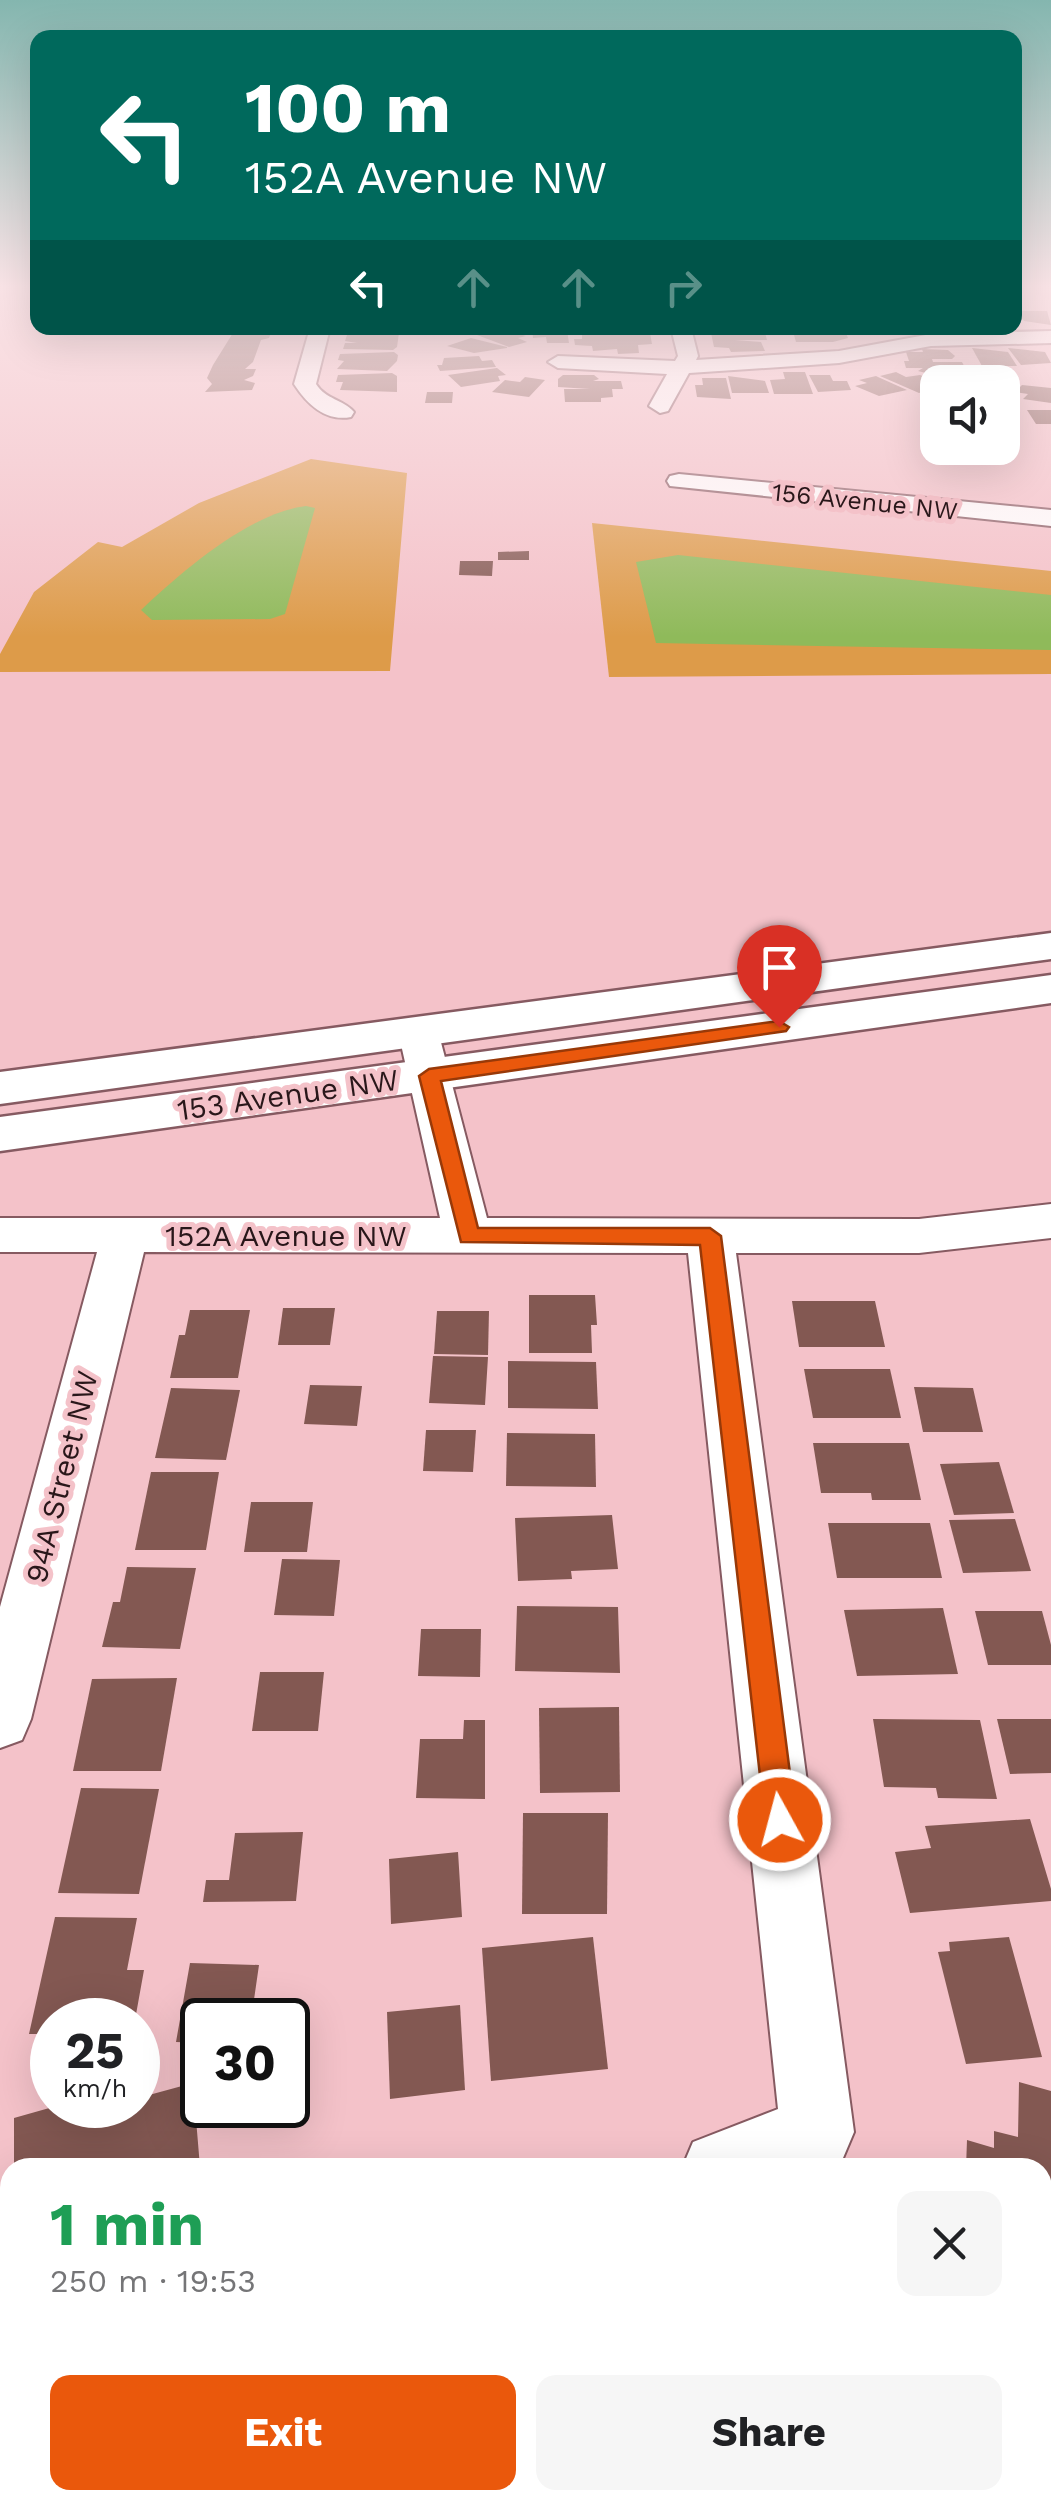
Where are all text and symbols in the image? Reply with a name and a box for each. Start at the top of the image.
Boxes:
text: 100 m [245,67,451,149]
icon: left [80,70,210,200]
text: 152A Avenue NW [245,151,607,204]
icon: left [341,260,396,315]
icon: ahead [446,260,501,315]
icon: ahead [551,260,606,315]
icon: right [656,260,711,315]
map controls [920,365,1020,465]
button: sound [920,365,1020,465]
street label: 156 Avenue NW [771,477,959,526]
pin [737,925,822,1028]
icon: arrive [752,940,807,995]
street label: 153 Avenue NW [175,1062,401,1127]
street label: 152A Avenue NW [165,1218,407,1253]
street label: 94A Street NW [18,1367,105,1586]
position arrow [728,1768,832,1872]
speed limit sign: 30 [180,1998,310,2128]
text: 25 [66,2021,124,2080]
text: km/h [63,2074,127,2103]
text: 1 min [50,2189,204,2260]
button: close [897,2191,1002,2296]
text: 250 m · 19:53 [50,2262,256,2300]
button: Exit [50,2375,516,2490]
button: Share [536,2375,1002,2490]

